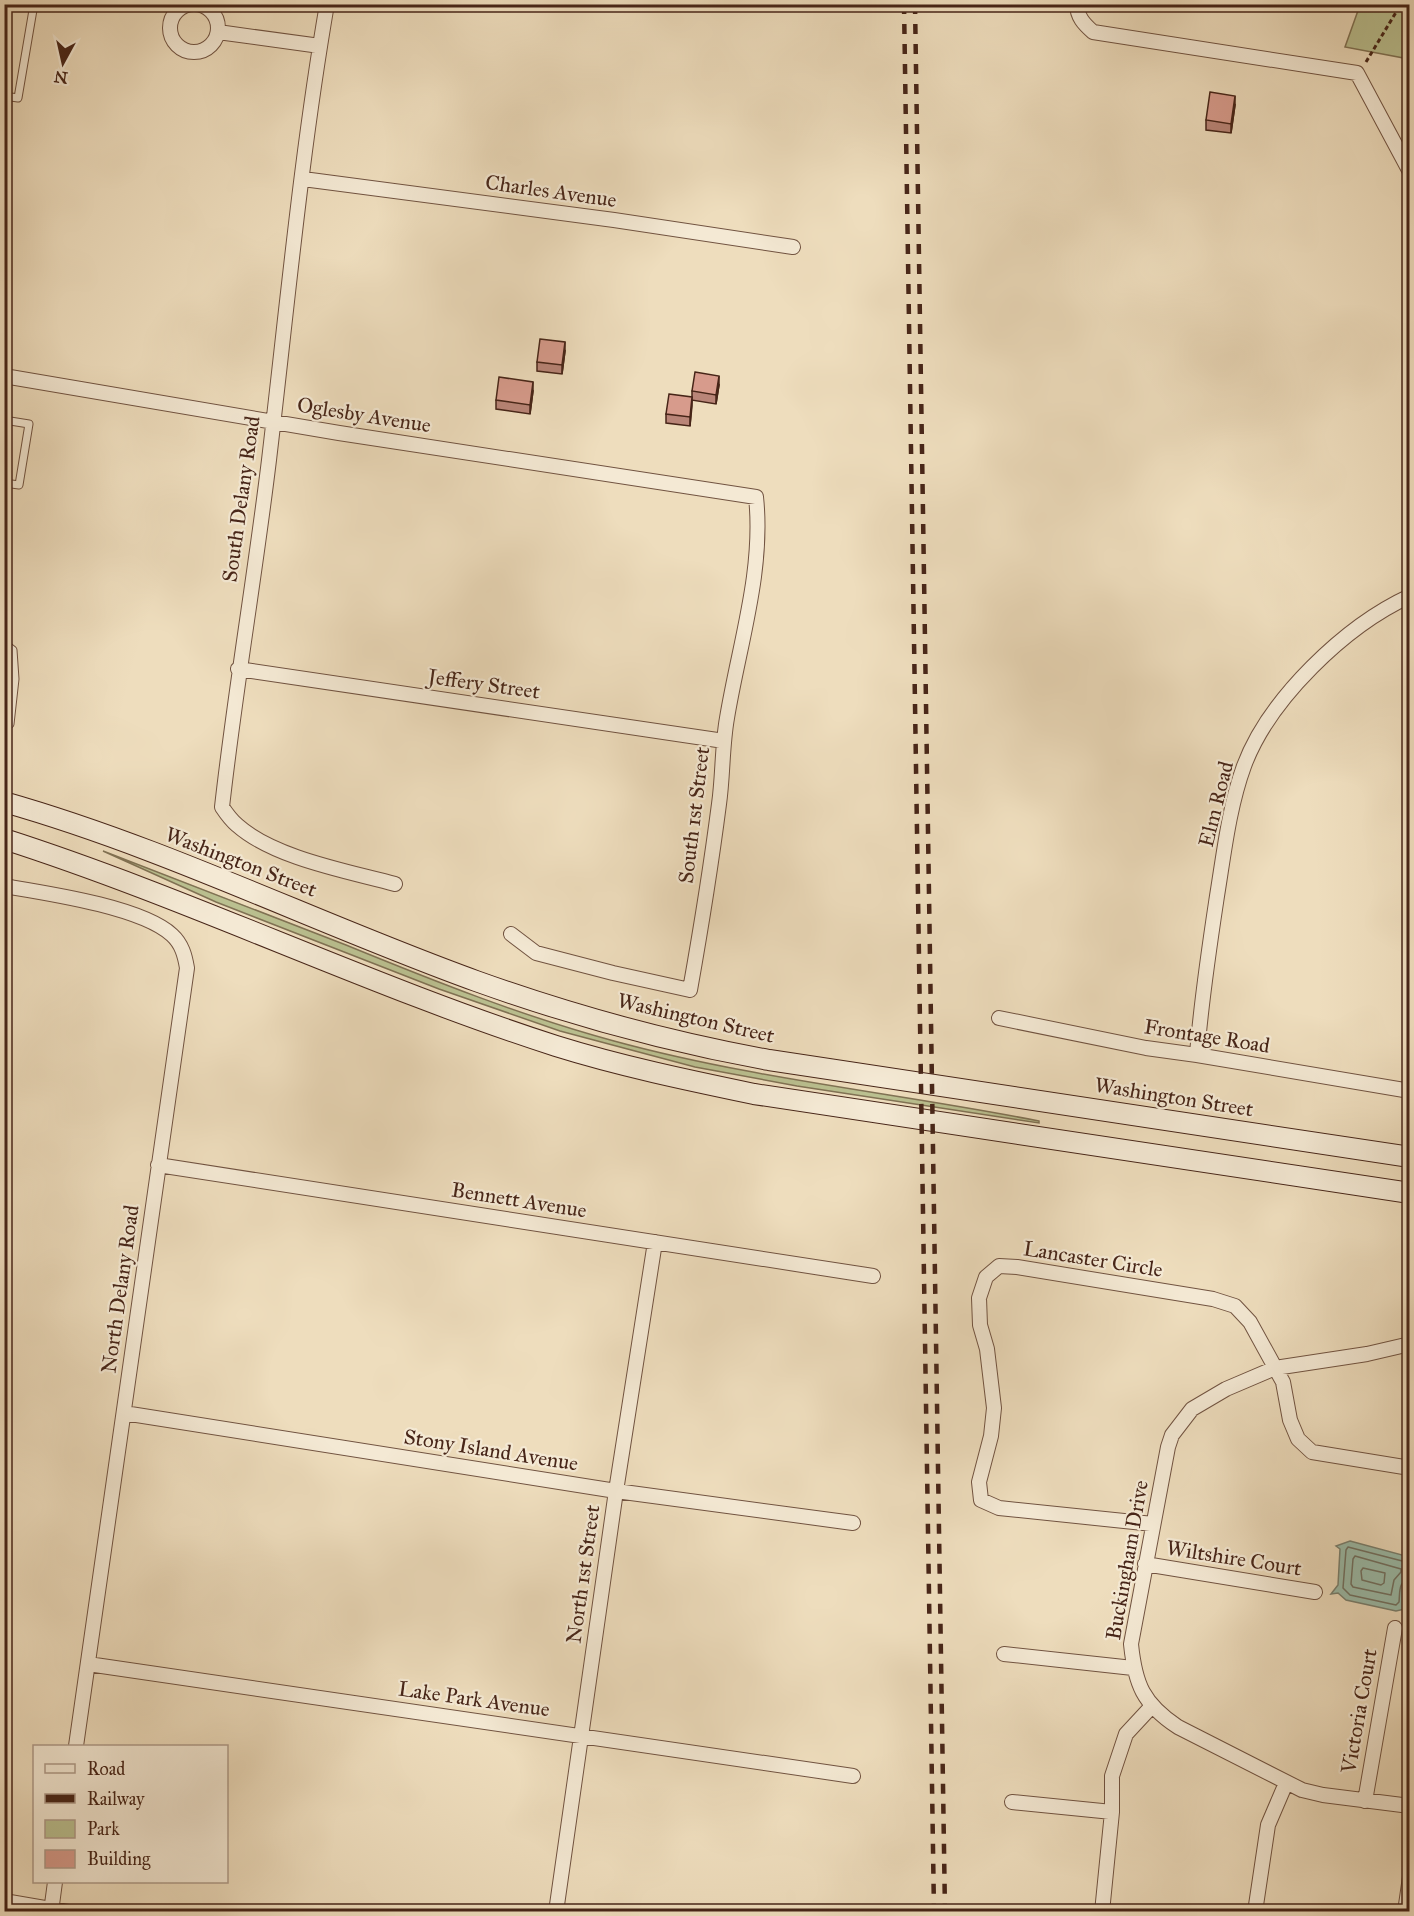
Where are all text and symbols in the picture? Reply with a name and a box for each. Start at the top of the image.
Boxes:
north arrow [33,33,93,93]
text: N [53,67,69,88]
street label: Charles Avenue [484,169,619,213]
street label: Oglesby Avenue [295,392,433,438]
street label: South Delany Road [216,414,266,584]
street label: Jeffery Street [424,663,542,705]
street label: South 1st Street [673,745,715,885]
street label: Elm Road [1193,758,1239,850]
street label: Washington Street [162,821,321,903]
street label: Washington Street [615,987,778,1049]
street label: Frontage Road [1142,1013,1272,1059]
street label: Washington Street [1093,1072,1256,1122]
street label: Bennett Avenue [450,1176,589,1224]
street label: North Delany Road [95,1203,145,1375]
street label: Lancaster Circle [1021,1235,1165,1283]
street label: Stony Island Avenue [402,1423,580,1477]
street label: Buckingham Drive [1100,1478,1154,1642]
street label: North 1st Street [560,1502,606,1645]
street label: Wiltshire Court [1165,1534,1304,1582]
street label: Victoria Court [1335,1646,1383,1776]
street label: Lake Park Avenue [397,1675,552,1723]
legend [33,1745,228,1883]
text: Road [87,1758,125,1780]
text: Railway [87,1788,145,1810]
text: Park [87,1818,120,1840]
text: Building [87,1848,151,1871]

